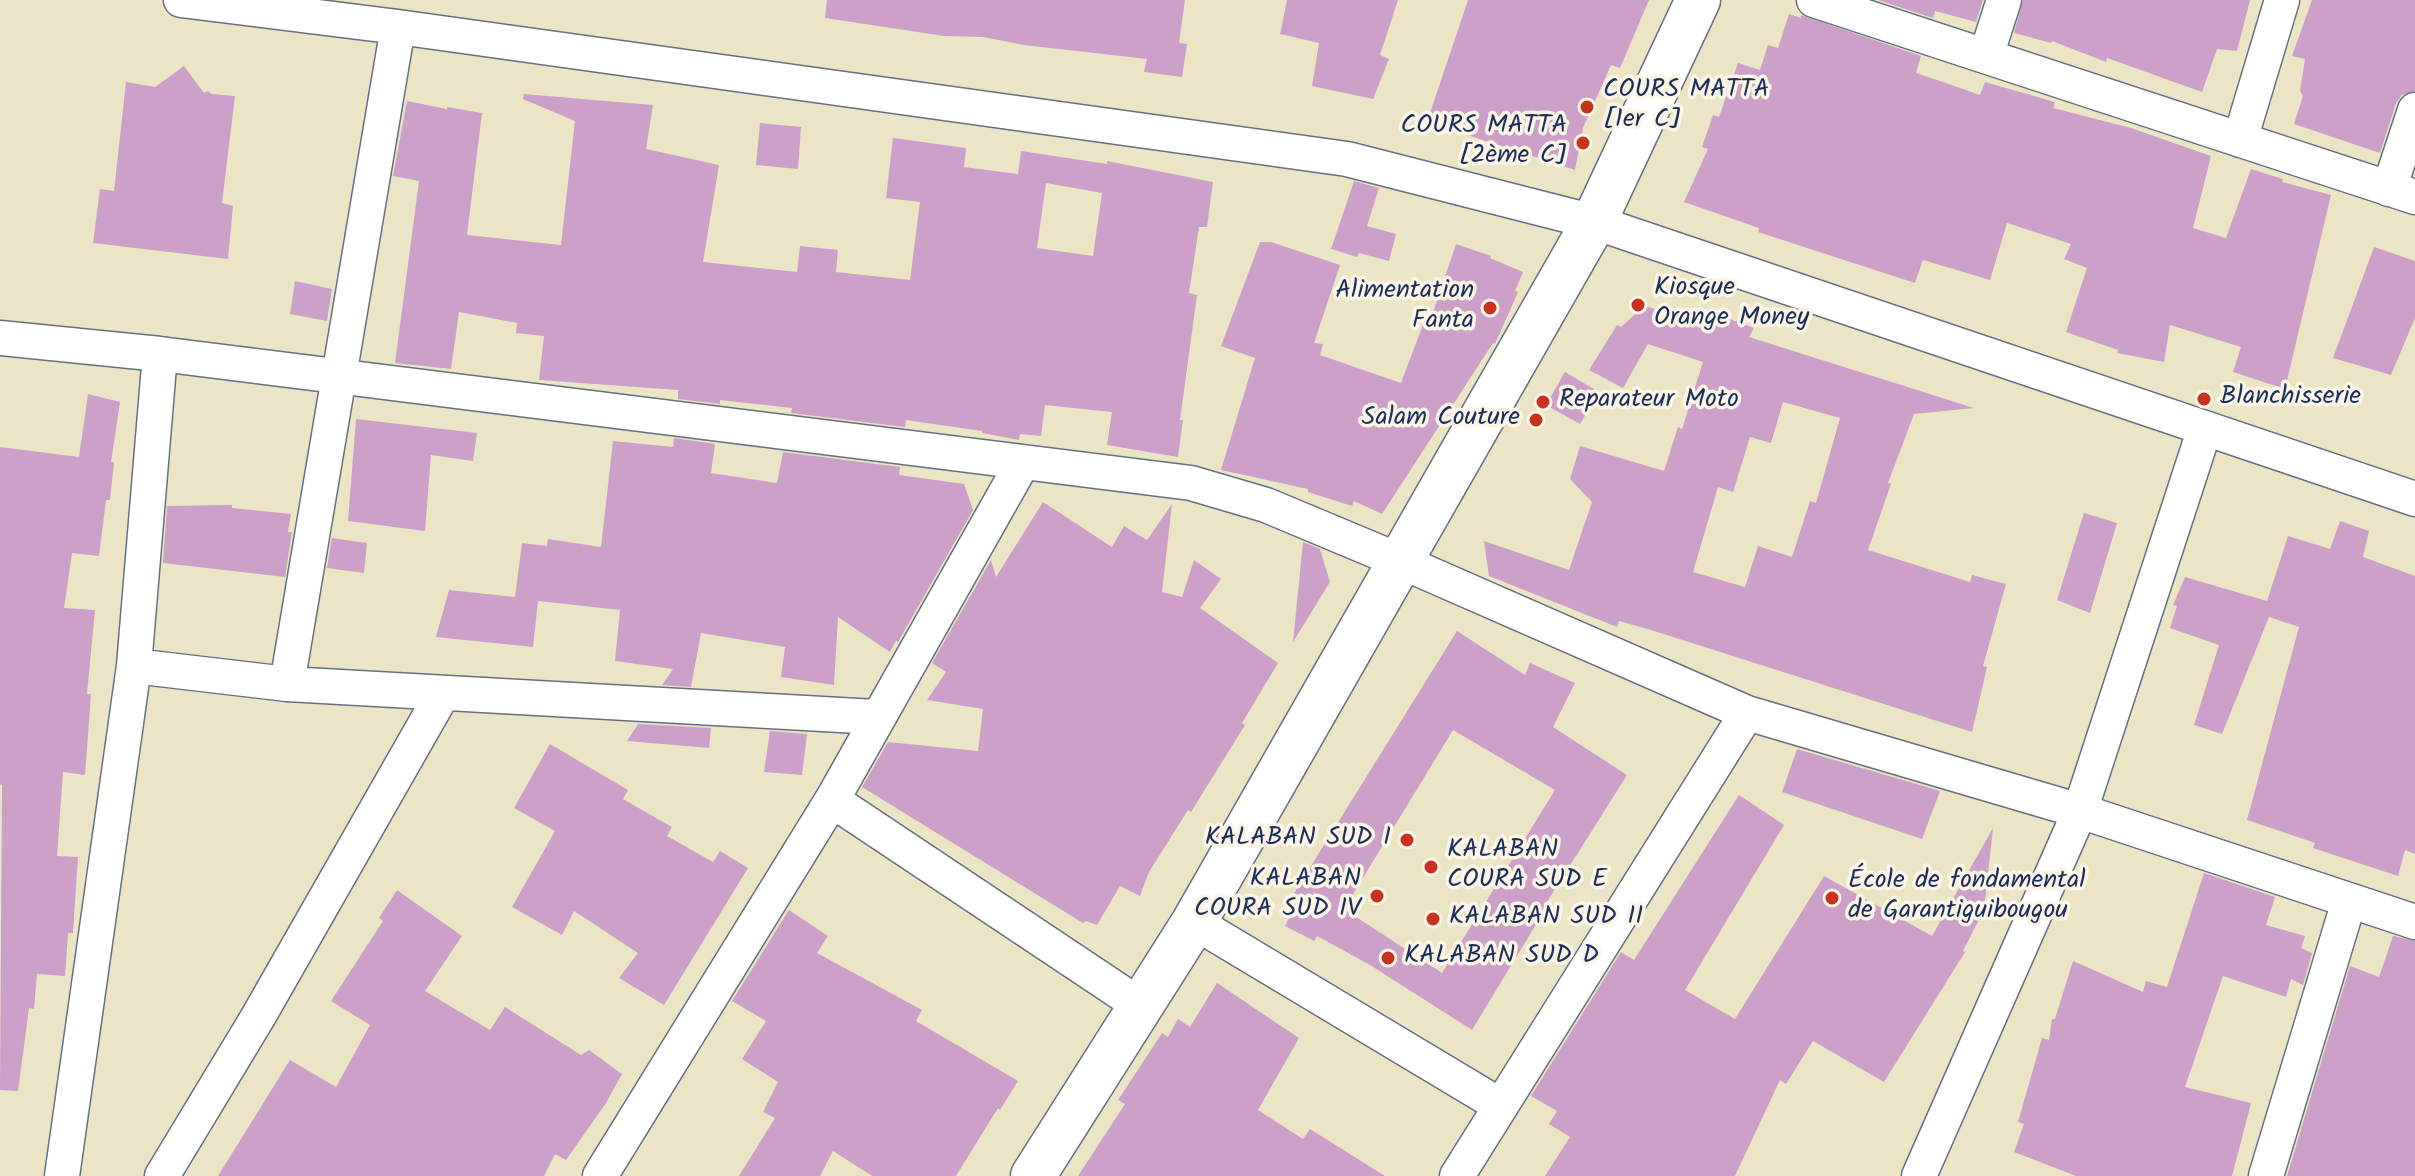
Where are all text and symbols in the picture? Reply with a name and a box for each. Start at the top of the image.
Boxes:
place label: COURS MATTA [1er C] [1603,76,1769,138]
marker: COURS MATTA [1er C] [1578,98,1596,116]
place label: COURS MATTA [2ème C] [1401,112,1567,174]
marker: COURS MATTA [2ème C] [1574,134,1592,152]
place label: Kiosque Orange Money [1654,274,1809,336]
place label: Alimentation Fanta [1335,277,1474,338]
marker: Kiosque Orange Money [1629,296,1647,314]
marker: Alimentation Fanta [1481,299,1499,317]
place label: Blanchisserie [2220,383,2361,415]
place label: Reparateur Moto [1559,386,1739,418]
marker: Blanchisserie [2195,390,2213,408]
marker: Reparateur Moto [1534,393,1552,411]
place label: Salam Couture [1362,404,1520,436]
marker: Salam Couture [1527,411,1545,429]
place label: KALABAN SUD I [1205,824,1391,856]
marker: KALABAN SUD I [1398,831,1416,849]
place label: KALABAN COURA SUD E [1447,836,1607,898]
marker: KALABAN COURA SUD E [1422,858,1440,876]
place label: KALABAN COURA SUD IV [1194,865,1361,926]
place label: École de fondamental de Garantiguibougou [1848,867,2086,928]
marker: KALABAN COURA SUD IV [1368,887,1386,905]
marker: École de fondamental de Garantiguibougou [1823,889,1841,907]
place label: KALABAN SUD II [1449,903,1643,935]
marker: KALABAN SUD II [1424,910,1442,928]
place label: KALABAN SUD D [1404,942,1599,974]
marker: KALABAN SUD D [1379,949,1397,967]

